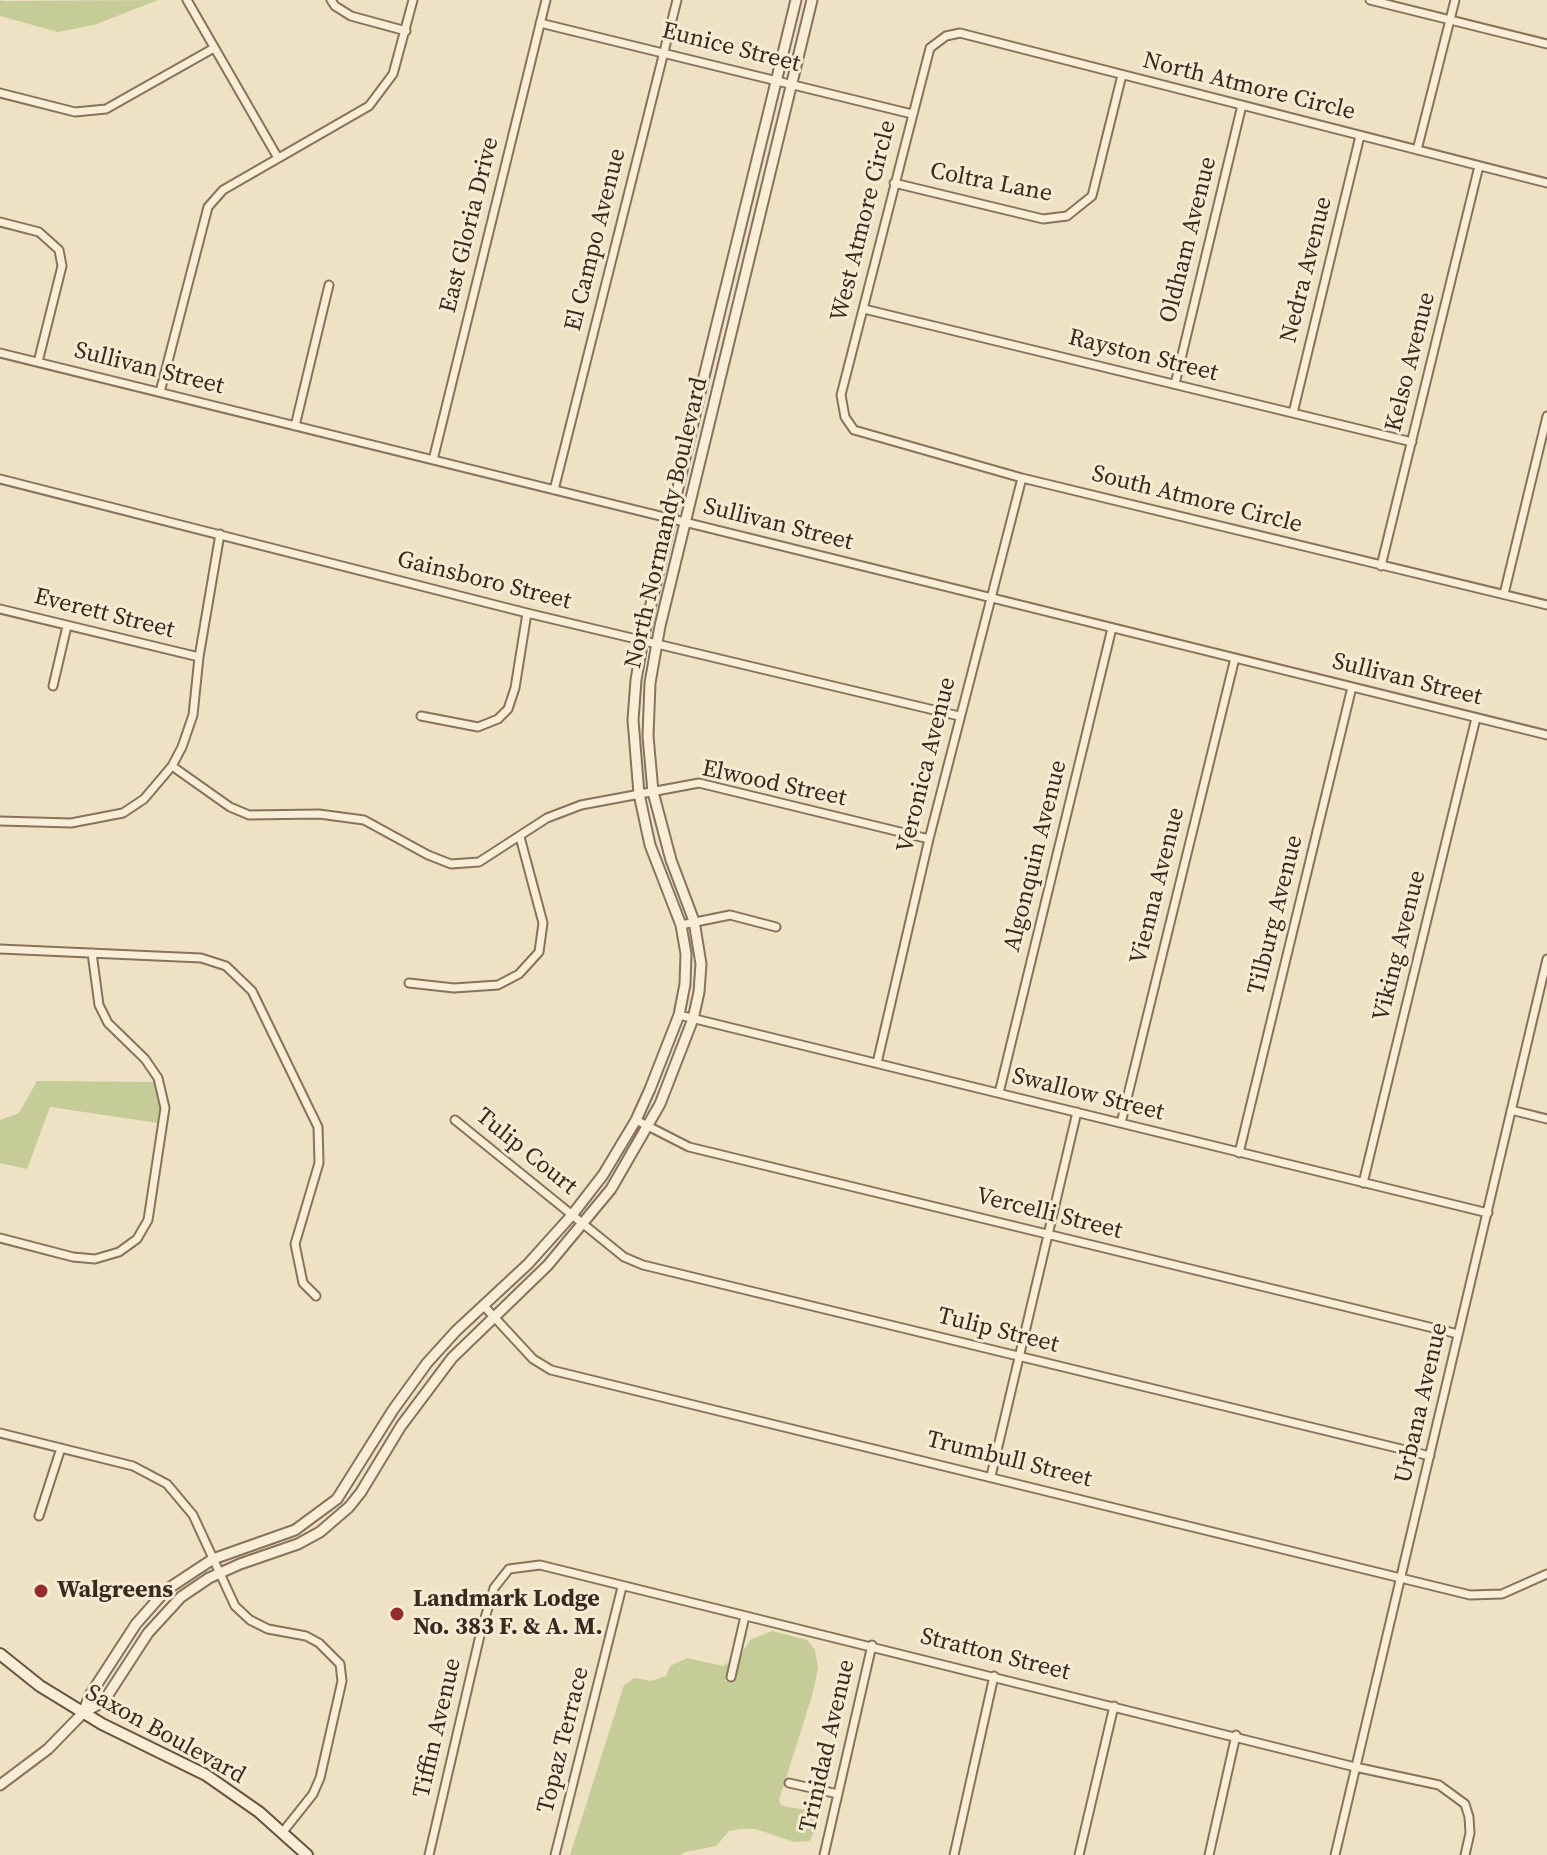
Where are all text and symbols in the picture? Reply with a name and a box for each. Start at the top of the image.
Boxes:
street label: Eunice Street [659,17,803,79]
street label: North Atmore Circle [1140,47,1358,127]
street label: West Atmore Circle [825,117,903,325]
street label: East Gloria Drive [434,134,506,316]
street label: El Campo Avenue [559,146,633,334]
street label: Oldham Avenue [1154,154,1224,326]
street label: Coltra Lane [927,157,1055,209]
street label: Nedra Avenue [1275,194,1339,346]
street label: Kelso Avenue [1380,289,1442,435]
street label: Rayston Street [1065,323,1221,389]
street label: Sullivan Street [71,337,227,401]
street label: North Normandy Boulevard [619,375,715,671]
street label: South Atmore Circle [1089,460,1305,540]
street label: Sullivan Street [700,493,856,557]
street label: Gainsboro Street [394,545,574,617]
street label: Everett Street [31,583,177,645]
street label: Sullivan Street [1329,648,1485,712]
street label: Veronica Avenue [891,674,963,856]
street label: Elwood Street [699,755,849,813]
street label: Algonquin Avenue [998,757,1074,955]
street label: Vienna Avenue [1125,805,1191,967]
street label: Tilburg Avenue [1242,832,1310,998]
street label: Viking Avenue [1367,868,1433,1024]
street label: Swallow Street [1009,1062,1167,1128]
street label: Tulip Court [469,1102,583,1202]
street label: Vercelli Street [973,1182,1125,1246]
street label: Tulip Street [935,1302,1061,1360]
street label: Urbana Avenue [1390,1320,1454,1486]
street label: Trumbull Street [923,1426,1095,1494]
place label: Walgreens [57,1577,173,1605]
marker: Walgreens [32,1582,50,1600]
place label: Landmark Lodge No. 383 F. & A. M. [413,1586,603,1642]
marker: Landmark Lodge No. 383 F. & A. M. [388,1605,406,1623]
street label: Stratton Street [917,1623,1073,1687]
street label: Tiffin Avenue [408,1655,468,1801]
street label: Trinidad Avenue [794,1657,862,1835]
street label: Topaz Terrace [532,1664,596,1816]
street label: Saxon Boulevard [80,1679,250,1791]

